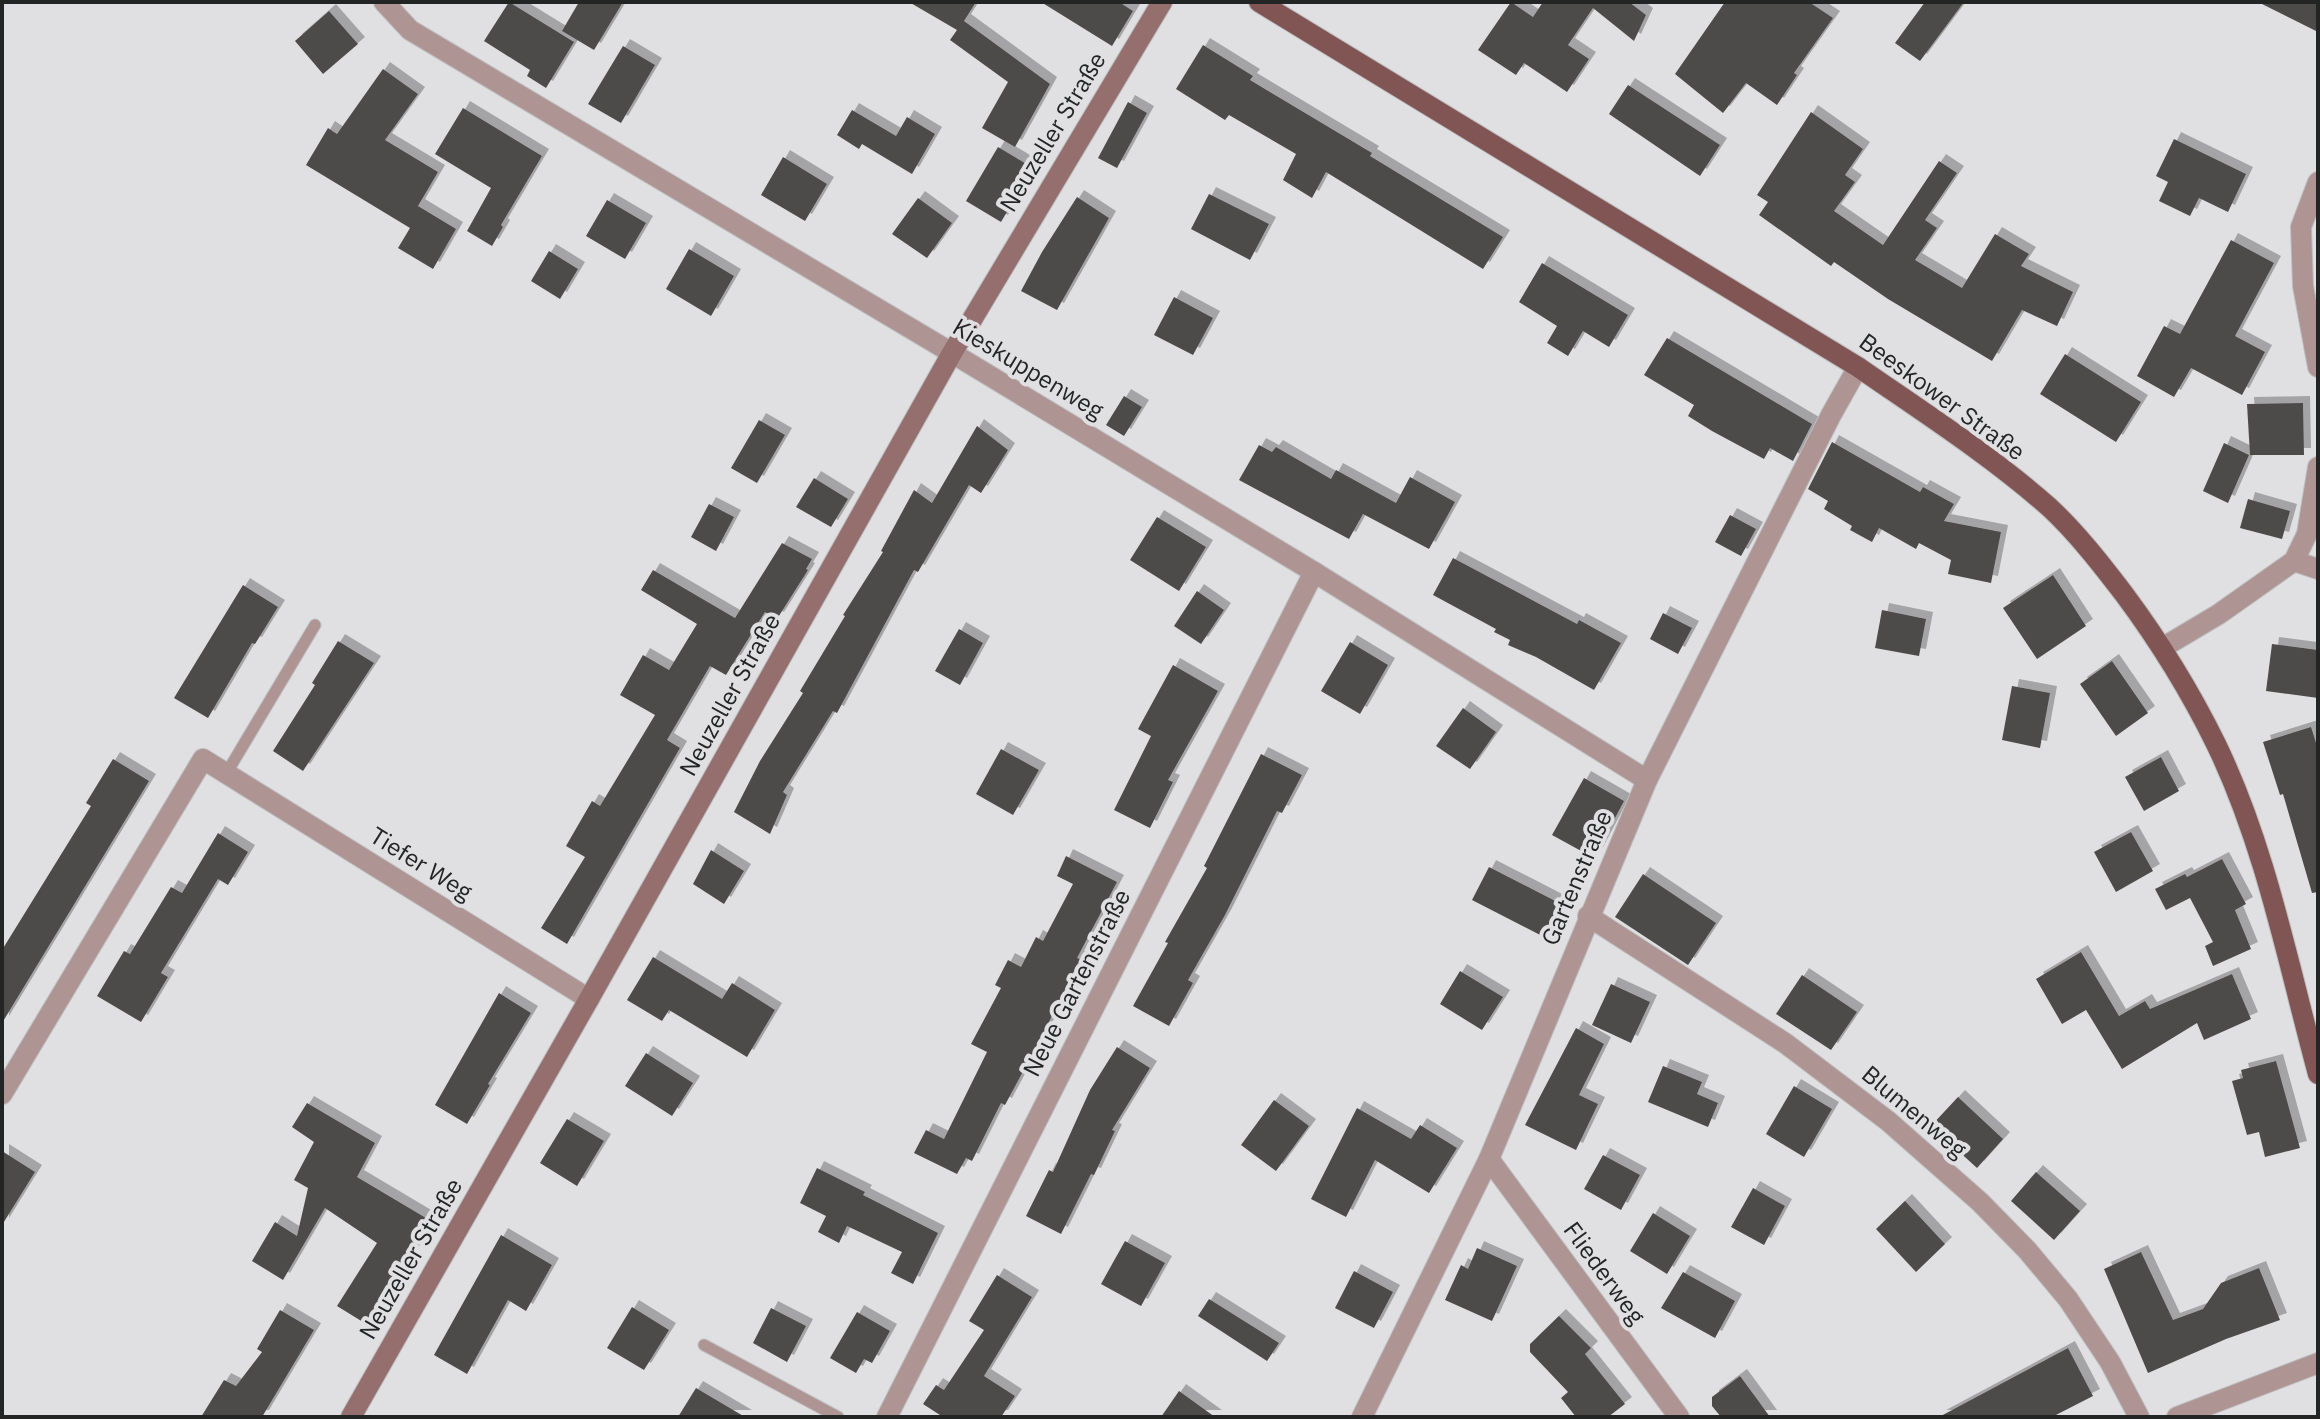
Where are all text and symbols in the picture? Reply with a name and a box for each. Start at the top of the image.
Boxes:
street label: Neuzeller Straße [992,46,1112,217]
street label: Kieskuppenweg [947,310,1110,426]
street label: Beeskower Straße [1853,325,2032,467]
street label: Neuzeller Straße [671,608,787,781]
street label: Gartenstraße [1533,805,1619,950]
street label: Tiefer Weg [364,819,479,907]
street label: Neue Gartenstraße [1015,883,1137,1082]
street label: Blumenweg [1855,1058,1974,1165]
street label: Neuzeller Straße [351,1172,469,1345]
street label: Fliederweg [1557,1215,1653,1330]

